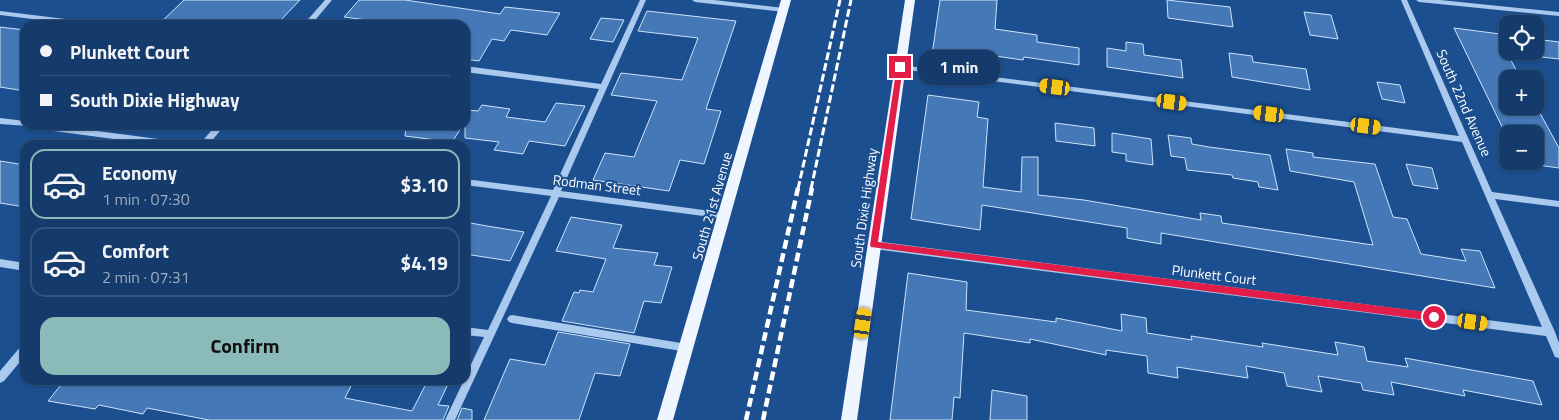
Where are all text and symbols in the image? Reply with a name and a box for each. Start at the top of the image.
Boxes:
map controls [1499,15,1544,170]
button: locate [1499,15,1544,60]
text: Plunkett Court [70,37,189,66]
street label: South 22nd Avenue [1431,46,1498,160]
callout: 1 min [918,50,1000,84]
text: 1 min [940,55,978,79]
route end [889,56,911,78]
button: + [1499,70,1544,115]
car [1039,78,1070,96]
text: South Dixie Highway [70,85,239,114]
car [1156,93,1187,111]
car [1253,105,1284,123]
car [1350,117,1381,135]
button: − [1499,125,1544,170]
street label: South Dixie Highway [845,146,882,269]
street label: South 21st Avenue [686,149,737,263]
text: Economy [102,158,177,187]
icon: car [42,162,87,207]
street label: Rodman Street [552,169,642,200]
text: $3.10 [401,170,448,199]
text: 1 min · 07:30 [102,187,190,211]
text: Comfort [102,236,169,265]
icon: car [42,240,87,285]
text: $4.19 [401,248,448,277]
street label: Plunkett Court [1171,259,1258,290]
text: 2 min · 07:31 [102,265,190,289]
route start [1423,306,1445,328]
car [853,307,872,339]
car [1457,312,1488,332]
button: Confirm [40,317,450,375]

